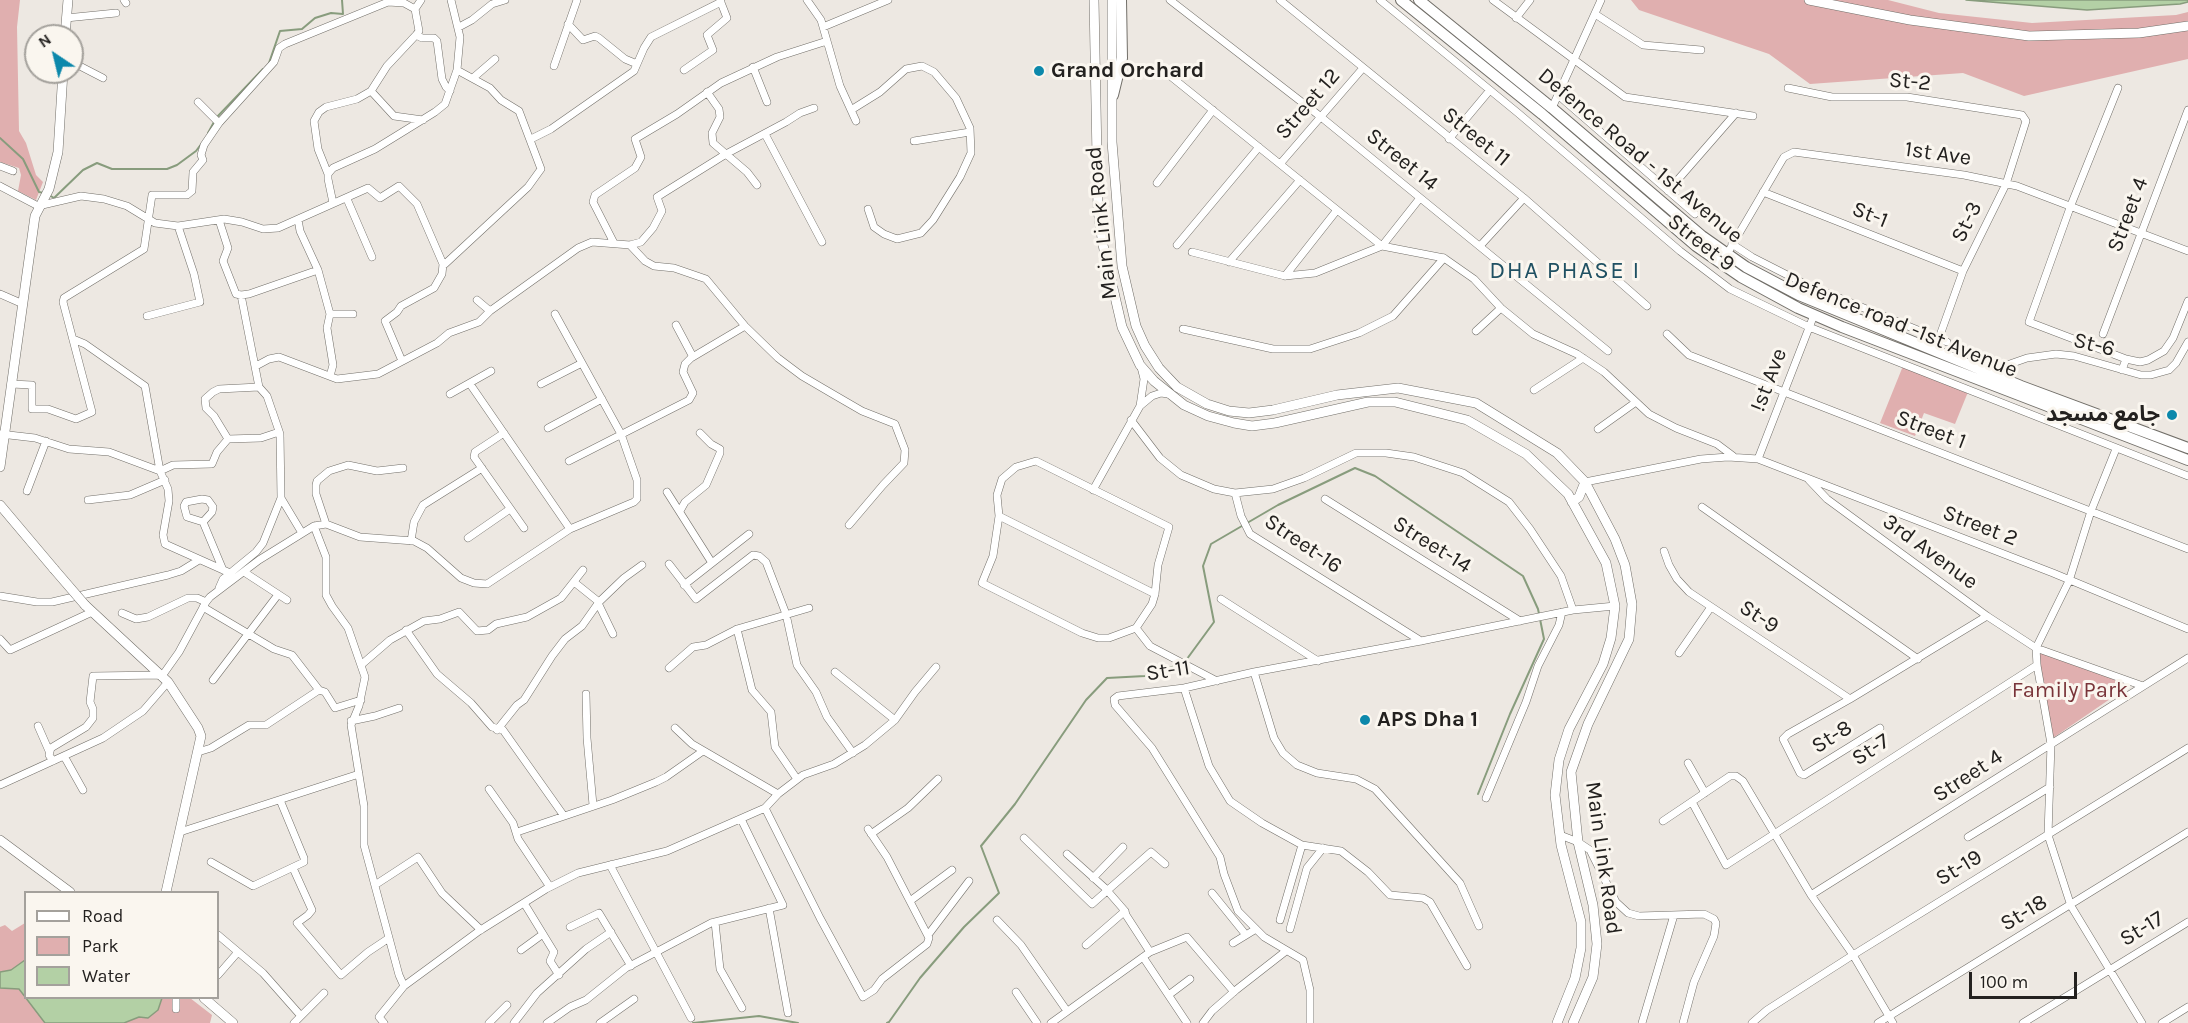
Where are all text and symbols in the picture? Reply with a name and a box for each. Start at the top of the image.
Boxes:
north arrow [24,24,84,84]
text: N [34,29,55,52]
place label: Grand Orchard [1051,58,1204,84]
street label: Street 12 [1270,63,1346,145]
street label: Defence Road - 1st Avenue [1532,63,1748,249]
marker: Grand Orchard [1032,64,1046,78]
street label: St-2 [1888,67,1932,97]
street label: Street 11 [1437,102,1515,172]
street label: Street 14 [1361,123,1443,197]
street label: 1st Ave [1903,136,1973,172]
street label: Main Link Road [1081,145,1123,301]
street label: Street 4 [2102,174,2154,256]
street label: St-1 [1848,196,1892,234]
street label: St-3 [1946,197,1988,247]
street label: Street 9 [1662,208,1740,278]
district label: DHA PHASE I [1489,257,1641,285]
street label: Defence road -1st Avenue [1781,266,2021,384]
street label: St-6 [2071,327,2117,363]
street label: !st Ave [1745,345,1793,415]
place label: جامع مسجد [2046,402,2160,428]
street label: Street 1 [1892,405,1970,455]
marker: جامع مسجد [2165,408,2179,422]
street label: Street 2 [1939,500,2021,552]
street label: Street-16 [1259,508,1347,580]
street label: 3rd Avenue [1877,509,1983,595]
street label: Street-14 [1388,511,1476,579]
street label: St-9 [1734,594,1784,640]
street label: St-11 [1144,655,1192,687]
park label: Family Park [2012,678,2128,704]
place label: APS Dha 1 [1377,707,1478,733]
marker: APS Dha 1 [1358,713,1372,727]
street label: St-8 [1807,714,1857,760]
street label: St-7 [1847,728,1895,772]
street label: Street 4 [1928,744,2008,808]
street label: Main Link Road [1579,780,1627,936]
street label: St-19 [1931,844,1987,892]
street label: St-18 [1996,889,2052,937]
legend [24,891,219,999]
text: Road [82,905,123,927]
street label: St-17 [2115,906,2169,952]
text: Park [82,935,119,957]
scale bar [1972,960,2080,998]
text: Water [82,965,130,987]
text: 100 m [1980,971,2028,993]

